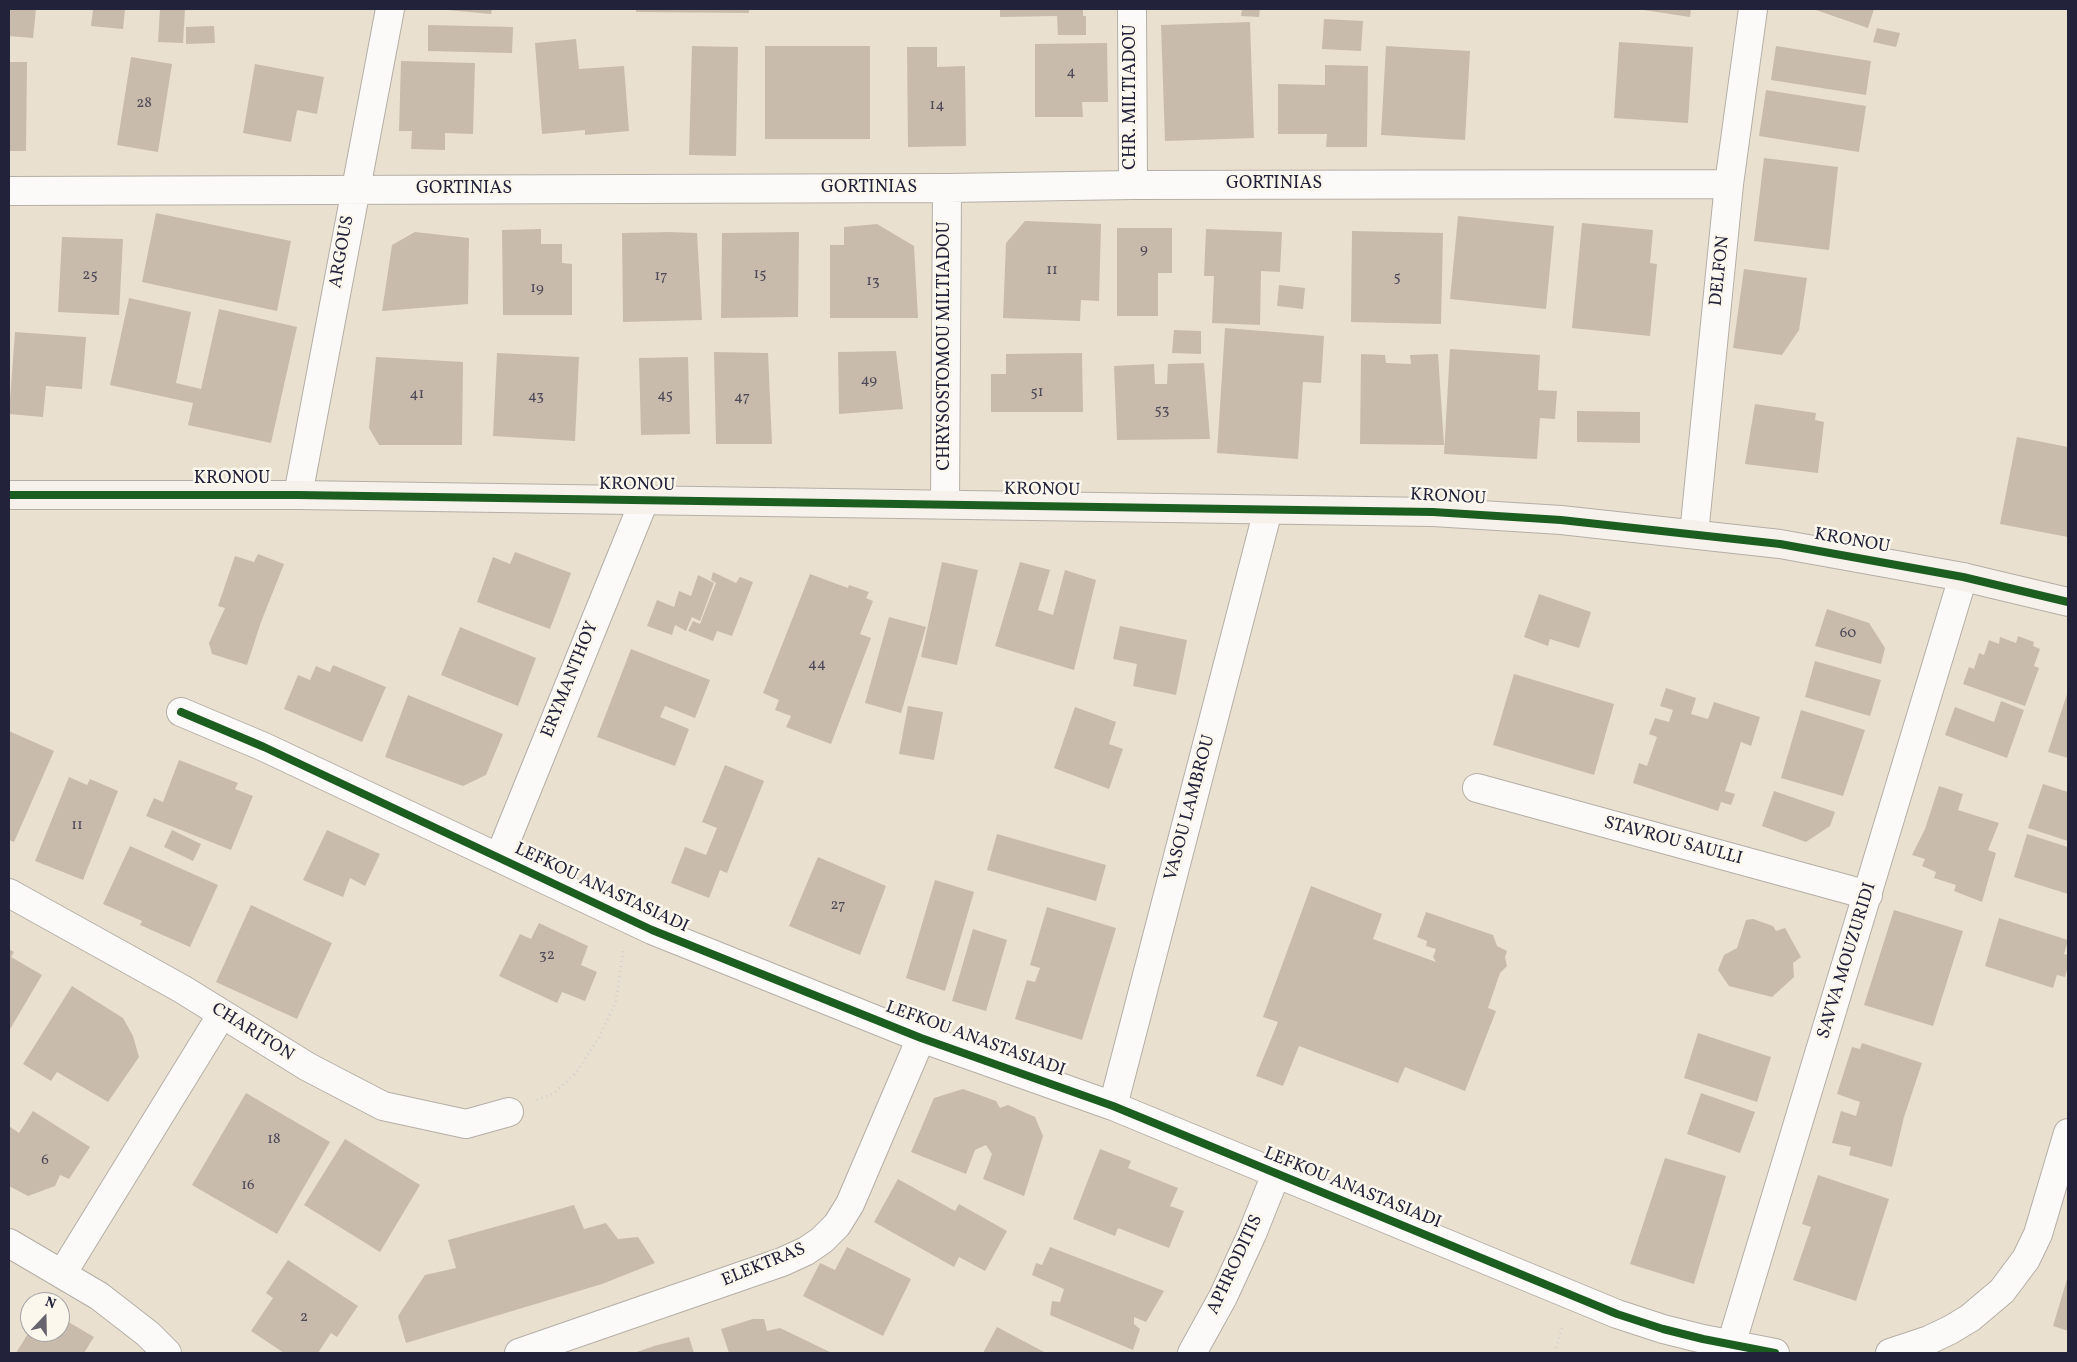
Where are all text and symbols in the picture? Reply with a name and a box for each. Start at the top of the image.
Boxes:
street label: CHR. MILTIADOU [1121,24,1143,170]
house number: 4 [1067,64,1075,82]
house number: 28 [136,95,152,113]
house number: 14 [930,97,944,115]
street label: GORTINIAS [1226,174,1322,196]
street label: GORTINIAS [821,178,917,200]
street label: GORTINIAS [416,179,512,201]
street label: ARGOUS [326,214,360,290]
street label: CHRYSOSTOMOU MILTIADOU [935,221,957,471]
street label: DELFON [1707,235,1735,307]
house number: 9 [1140,241,1148,259]
house number: 11 [1046,262,1058,280]
house number: 15 [753,266,767,284]
house number: 25 [82,267,98,285]
house number: 17 [654,268,668,286]
house number: 5 [1393,269,1401,287]
house number: 13 [866,273,880,291]
house number: 19 [530,280,544,298]
house number: 49 [861,372,877,390]
house number: 51 [1030,384,1044,402]
house number: 41 [410,386,424,404]
house number: 45 [657,387,673,405]
house number: 43 [528,388,544,406]
house number: 47 [734,389,750,407]
house number: 53 [1155,402,1169,420]
street label: KRONOU [194,469,270,491]
street label: KRONOU [599,475,675,497]
street label: KRONOU [1004,480,1080,502]
street label: KRONOU [1409,485,1487,511]
street label: KRONOU [1813,525,1891,559]
street label: ERYMANTHOY [538,619,604,741]
house number: 60 [1840,625,1856,643]
house number: 44 [808,656,826,674]
street label: VASOU LAMBROU [1161,733,1221,883]
street label: STAVROU SAULLI [1601,813,1745,871]
house number: 11 [71,817,83,835]
street label: LEFKOU ANASTASIADI [511,839,691,939]
street label: SAVVA MOUZURIDI [1814,880,1882,1042]
house number: 27 [831,897,845,915]
house number: 32 [539,947,555,965]
street label: LEFKOU ANASTASIADI [882,997,1068,1083]
street label: CHARITON [207,999,297,1067]
house number: 18 [267,1131,281,1149]
street label: LEFKOU ANASTASIADI [1260,1143,1444,1235]
house number: 6 [41,1152,49,1170]
house number: 16 [241,1177,255,1195]
street label: APHRODITIS [1203,1212,1269,1318]
street label: ELEKTRAS [719,1239,809,1293]
north arrow [20,1292,70,1342]
text: N [42,1293,58,1314]
house number: 2 [300,1309,308,1327]

